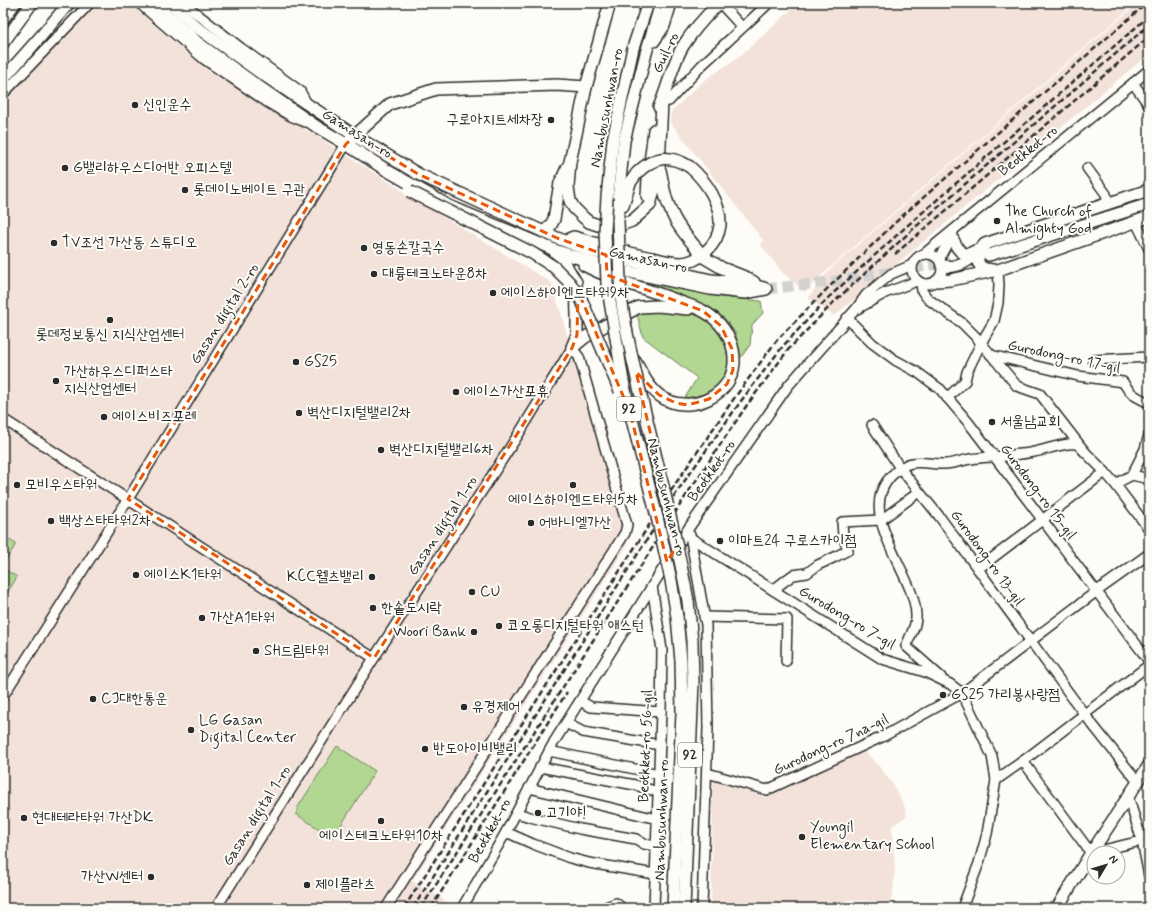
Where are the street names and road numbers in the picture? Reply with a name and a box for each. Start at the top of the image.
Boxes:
street label: Guil-ro [648,29,684,77]
street label: Nambusunhwan-ro [586,47,628,169]
street label: Gamasan-ro [318,104,396,164]
street label: Beotkkot-ro [994,121,1062,181]
street label: Gamasan-ro [607,242,689,278]
street label: Gasan digital 2-ro [186,260,265,369]
street label: Gurodong-ro 17-gil [1006,335,1123,380]
road number: 92 [617,397,641,421]
street label: Nambusunhwan-ro [642,436,690,558]
street label: Beotkkot-ro [683,436,741,506]
street label: Gurodong-ro 15-gil [994,440,1081,545]
street label: Gasan digital 1-ro [403,472,483,580]
street label: Gurodong-ro 13-gil [945,506,1029,611]
street label: Gurodong-ro 7-gil [794,581,899,656]
street label: Beotkkot-ro 56-gil [634,689,658,803]
street label: Gurodong-ro 7na-gil [770,709,893,781]
road number: 92 [678,743,702,767]
street label: Nambusunhwan-ro [650,759,674,881]
street label: Gasan digital 1-ro [218,762,297,870]
street label: Beotkkot-ro [464,795,516,867]

